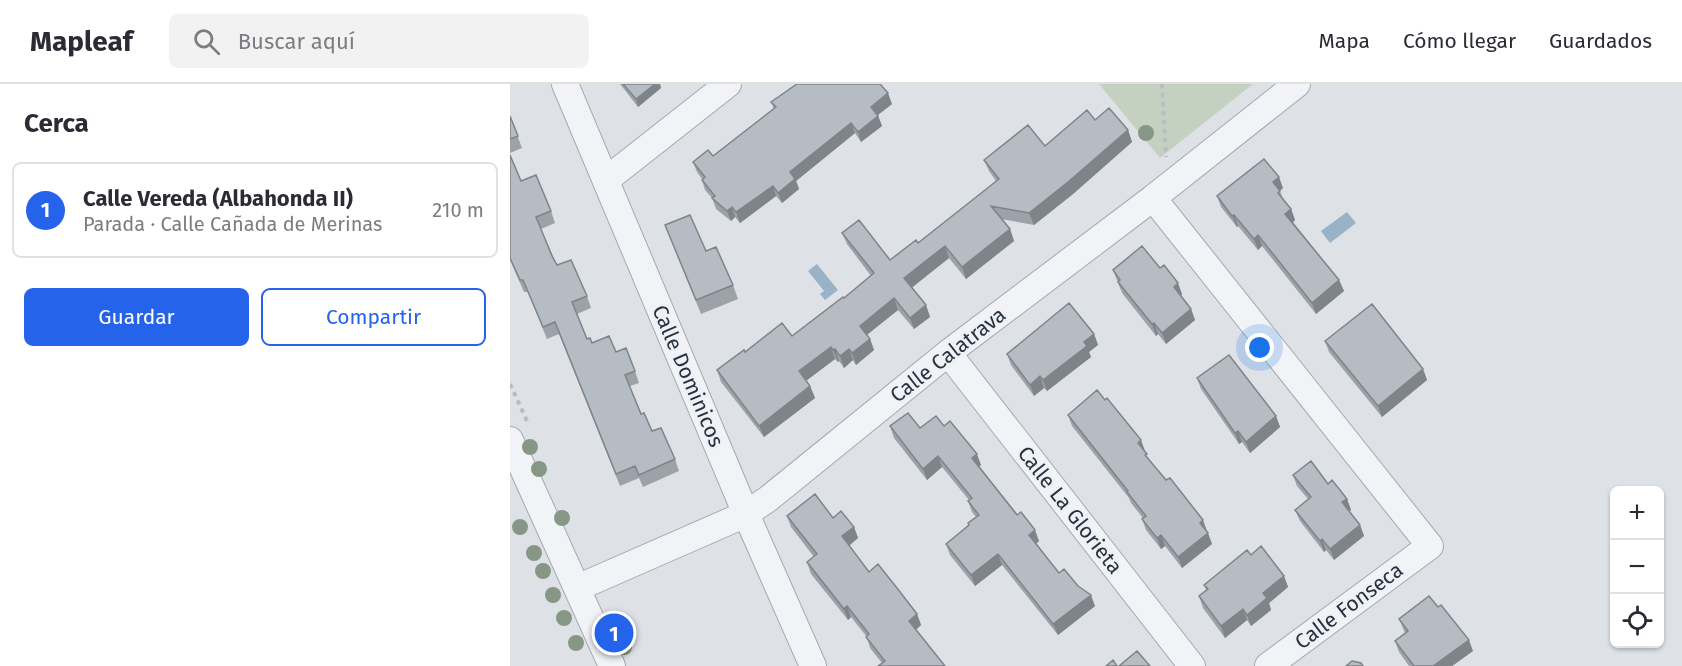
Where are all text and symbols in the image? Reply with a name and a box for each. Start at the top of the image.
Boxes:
search box [169,14,589,68]
text: Mapleaf [30,25,133,58]
icon: search [190,25,223,58]
text: Buscar aquí [238,28,355,55]
text: Mapa [1318,28,1370,54]
text: Cómo llegar [1403,28,1516,54]
text: Guardados [1549,28,1652,54]
text: Cerca [24,108,89,139]
text: Calle Vereda (Albahonda II) [83,185,353,212]
text: 1 [41,198,50,222]
text: 210 m [432,198,484,222]
text: Parada · Calle Cañada de Merinas [83,212,382,236]
button: Guardar [24,288,249,346]
button: Compartir [261,288,486,346]
street label: Calle Dominicos [646,301,730,451]
street label: Calle Calatrava [885,302,1011,408]
your location [1245,333,1274,362]
street label: Calle La Glorieta [1012,441,1128,579]
map controls [1610,486,1664,648]
button: + [1610,486,1664,540]
button: − [1610,540,1664,594]
street label: Calle Fonseca [1290,557,1408,655]
button: locate [1610,594,1664,648]
pin: 1 [594,610,634,656]

